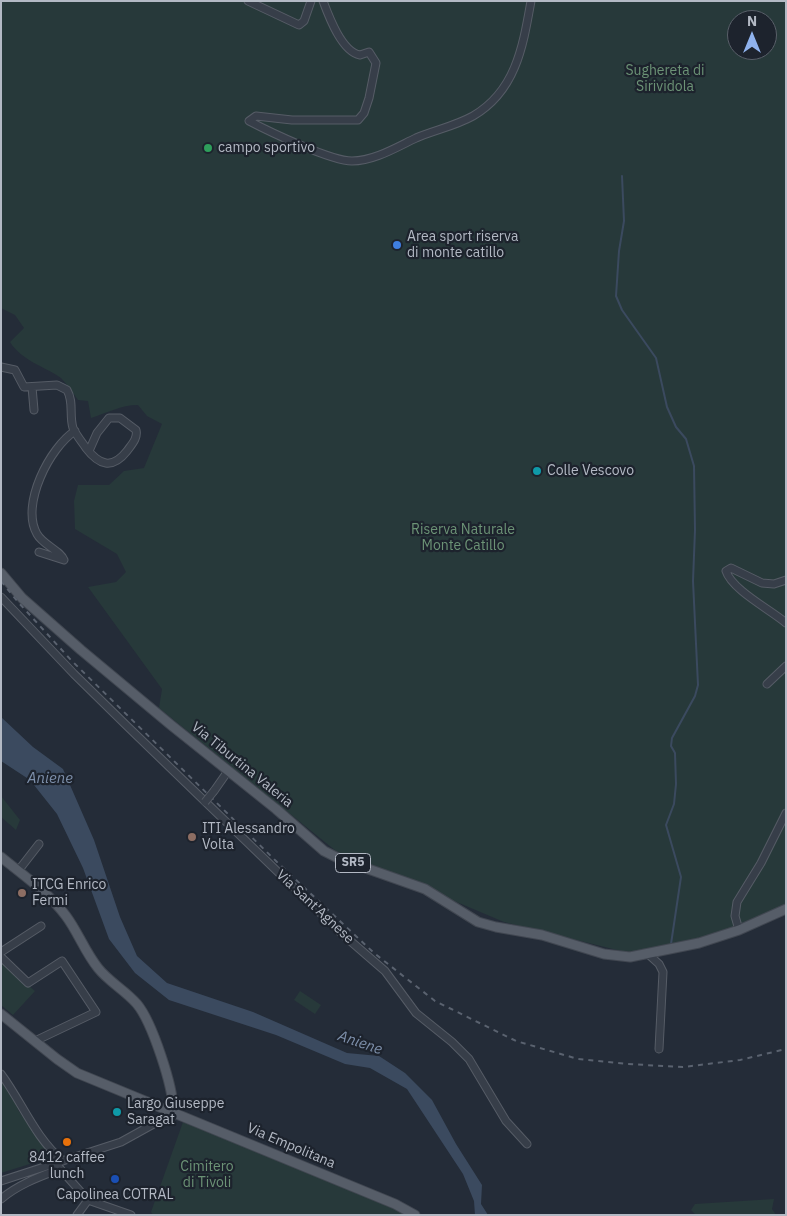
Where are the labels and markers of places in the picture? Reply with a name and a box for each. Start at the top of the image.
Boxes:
place label: campo sportivo [218,140,315,156]
marker: campo sportivo [202,142,214,154]
place label: Area sport riserva di monte catillo [407,229,518,262]
marker: Area sport riserva di monte catillo [391,239,403,251]
place label: Colle Vescovo [547,463,634,479]
marker: Colle Vescovo [531,465,543,477]
place label: ITI Alessandro Volta [202,821,295,854]
marker: ITI Alessandro Volta [186,831,198,843]
place label: ITCG Enrico Fermi [32,877,106,910]
marker: ITCG Enrico Fermi [16,887,28,899]
place label: Largo Giuseppe Saragat [127,1096,224,1128]
marker: Largo Giuseppe Saragat [111,1106,123,1118]
marker: 8412 caffee lunch [61,1136,73,1148]
place label: 8412 caffee lunch [29,1150,105,1182]
marker: Capolinea COTRAL [109,1173,121,1185]
place label: Capolinea COTRAL [57,1187,173,1203]

